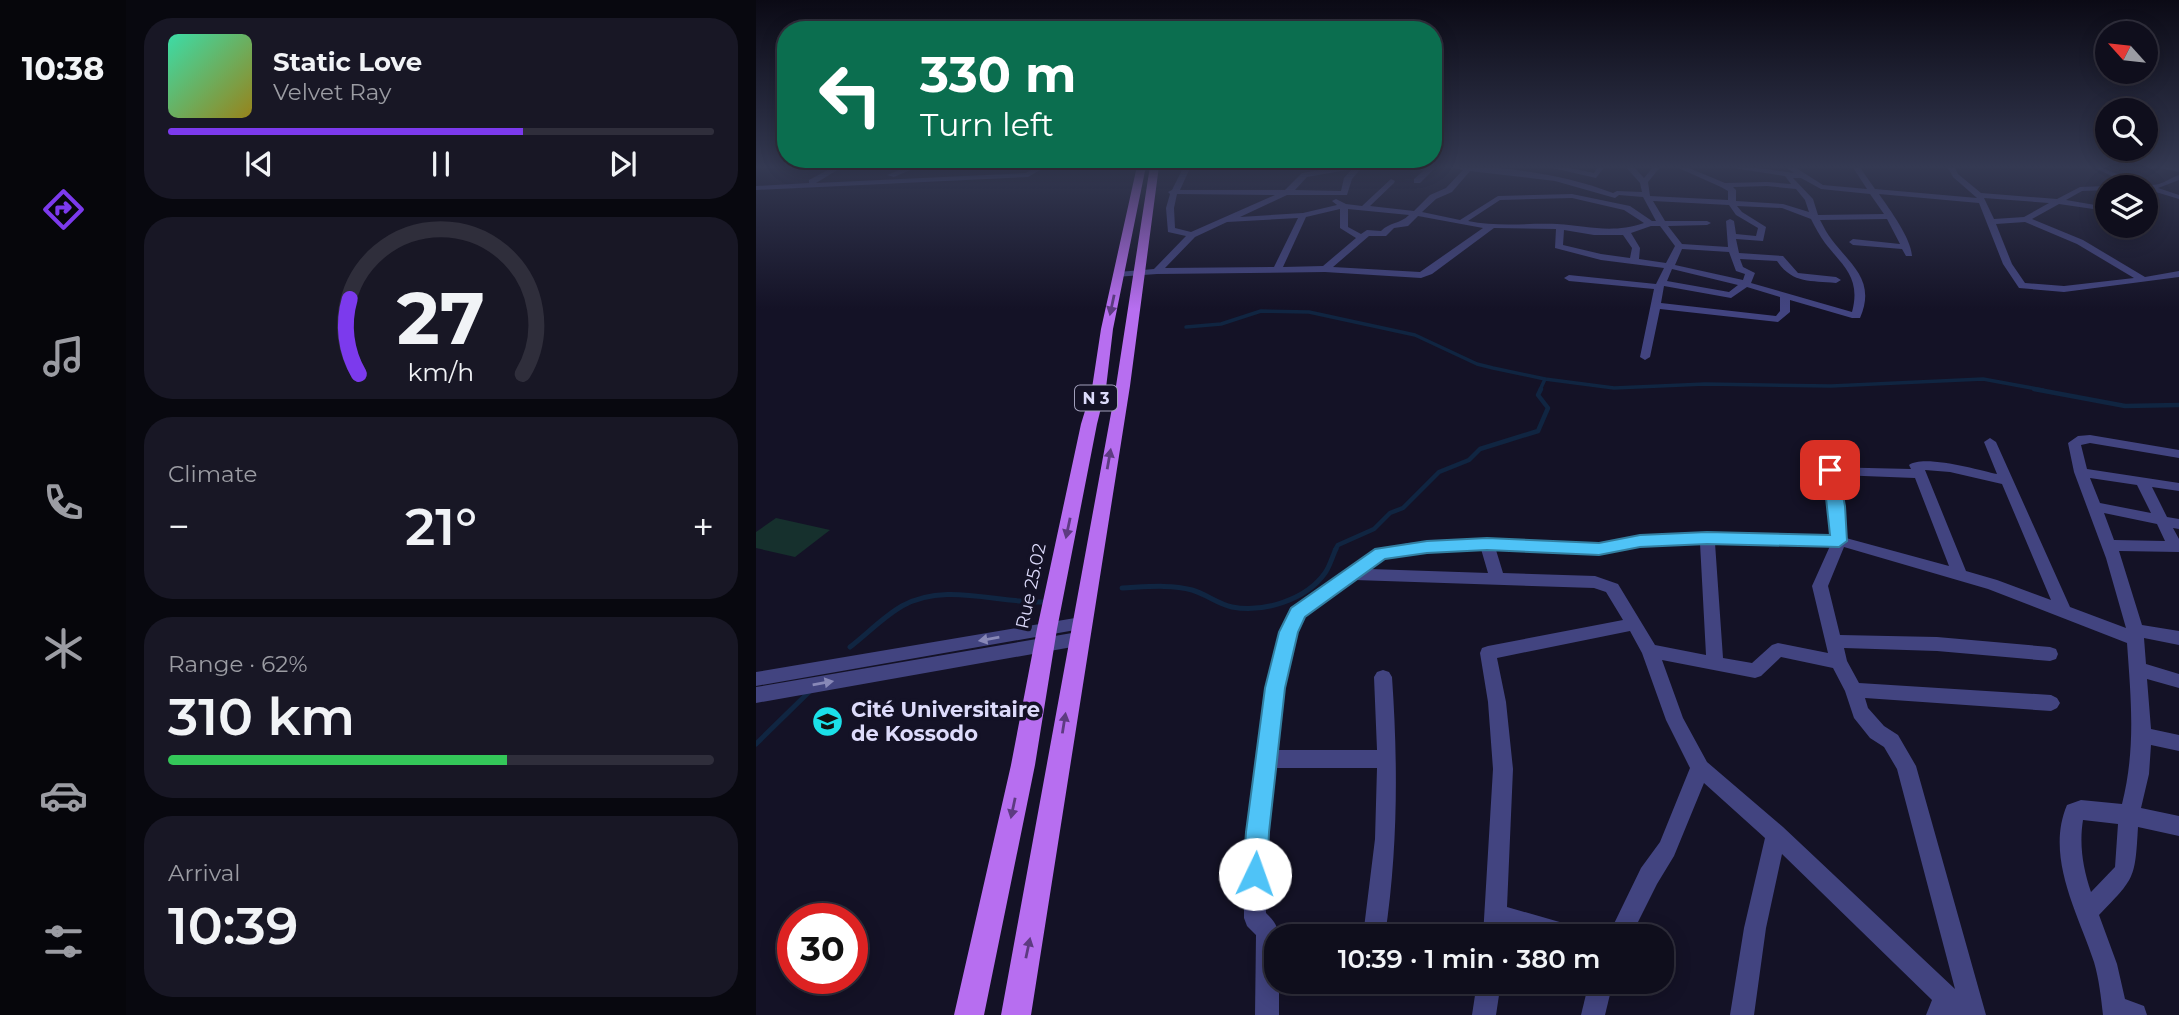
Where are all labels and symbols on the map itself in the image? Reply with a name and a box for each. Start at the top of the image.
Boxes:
north arrow [2095,21,2158,84]
one-way arrow [1106,294,1117,316]
road number: N 3 [1075,386,1117,410]
pin [1800,440,1860,500]
one-way arrow [1104,448,1115,470]
one-way arrow [1063,517,1074,539]
street label: Rue 25.02 [1011,541,1051,631]
one-way arrow [978,634,1000,645]
one-way arrow [812,677,834,688]
place label: Cité Universitaire de Kossodo [851,697,1040,746]
school or university icon: Cité Universitaire de Kossodo [811,705,845,739]
one-way arrow [1059,712,1070,734]
one-way arrow [1008,797,1019,819]
position arrow [1218,837,1292,911]
speed limit sign: 30 [777,903,868,994]
one-way arrow [1023,937,1034,959]

